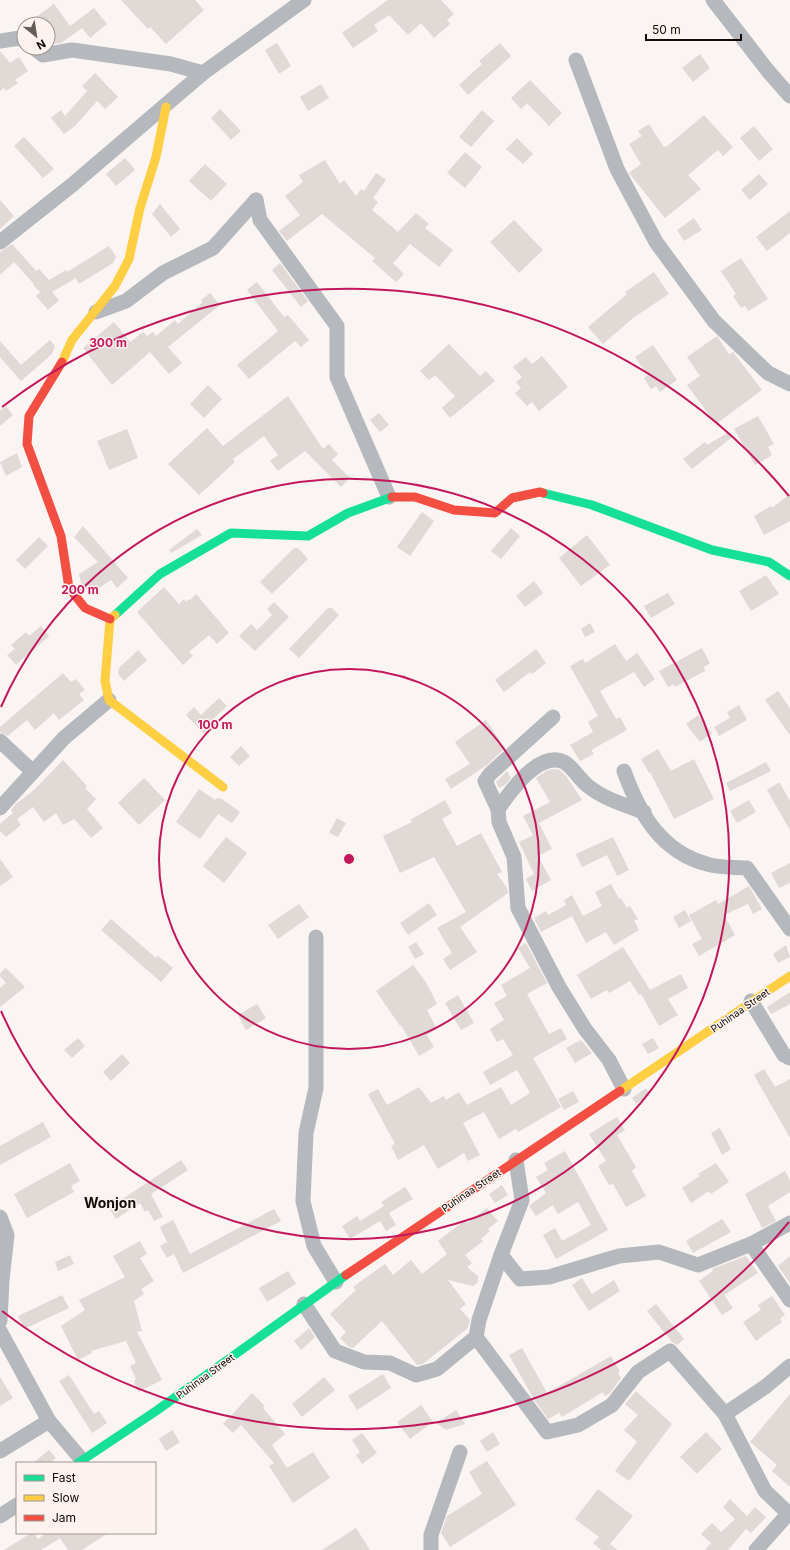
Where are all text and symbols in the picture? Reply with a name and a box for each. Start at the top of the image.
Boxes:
north arrow [16,16,56,56]
scale bar [646,16,741,42]
text: 50 m [652,22,681,37]
text: N [34,37,48,53]
text: 300 m [89,335,127,350]
text: 200 m [61,582,99,597]
text: 100 m [197,717,233,732]
centre of rings [342,852,356,866]
street label: Puhinaa Street [708,985,772,1035]
street label: Puhinaa Street [439,1165,503,1214]
district label: Wonjon [84,1194,136,1211]
street label: Puhinaa Street [174,1350,237,1401]
legend [16,1462,156,1534]
text: Fast [52,1470,76,1485]
text: Slow [52,1490,80,1505]
text: Jam [52,1510,76,1525]

